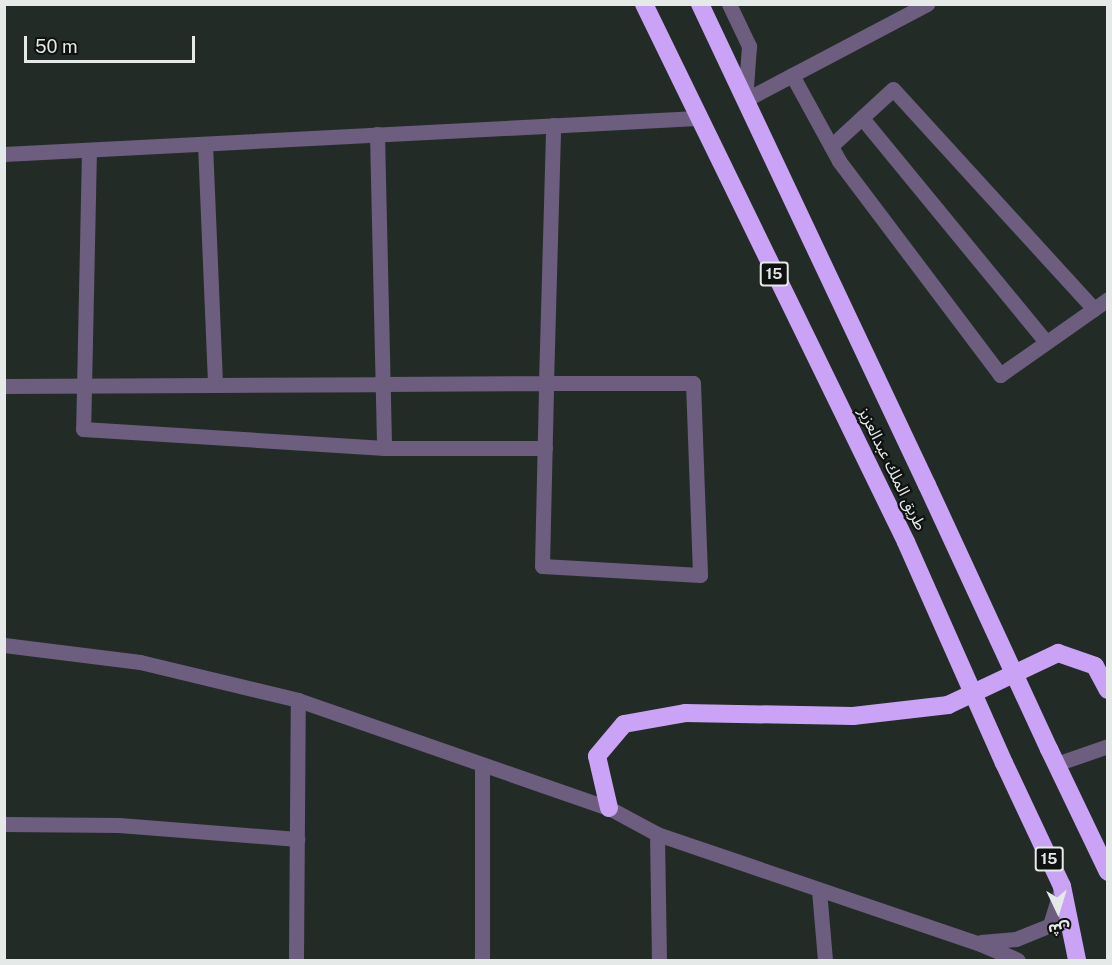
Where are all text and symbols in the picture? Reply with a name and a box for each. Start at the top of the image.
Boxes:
scale bar [27,24,198,62]
text: 50 m [35,36,78,57]
road number: 15 [759,262,789,286]
street label: طريق الملك عبدالعزيز [854,404,930,534]
road number: 15 [1034,847,1064,871]
north arrow [1028,881,1088,941]
text: ش [1048,919,1071,940]

